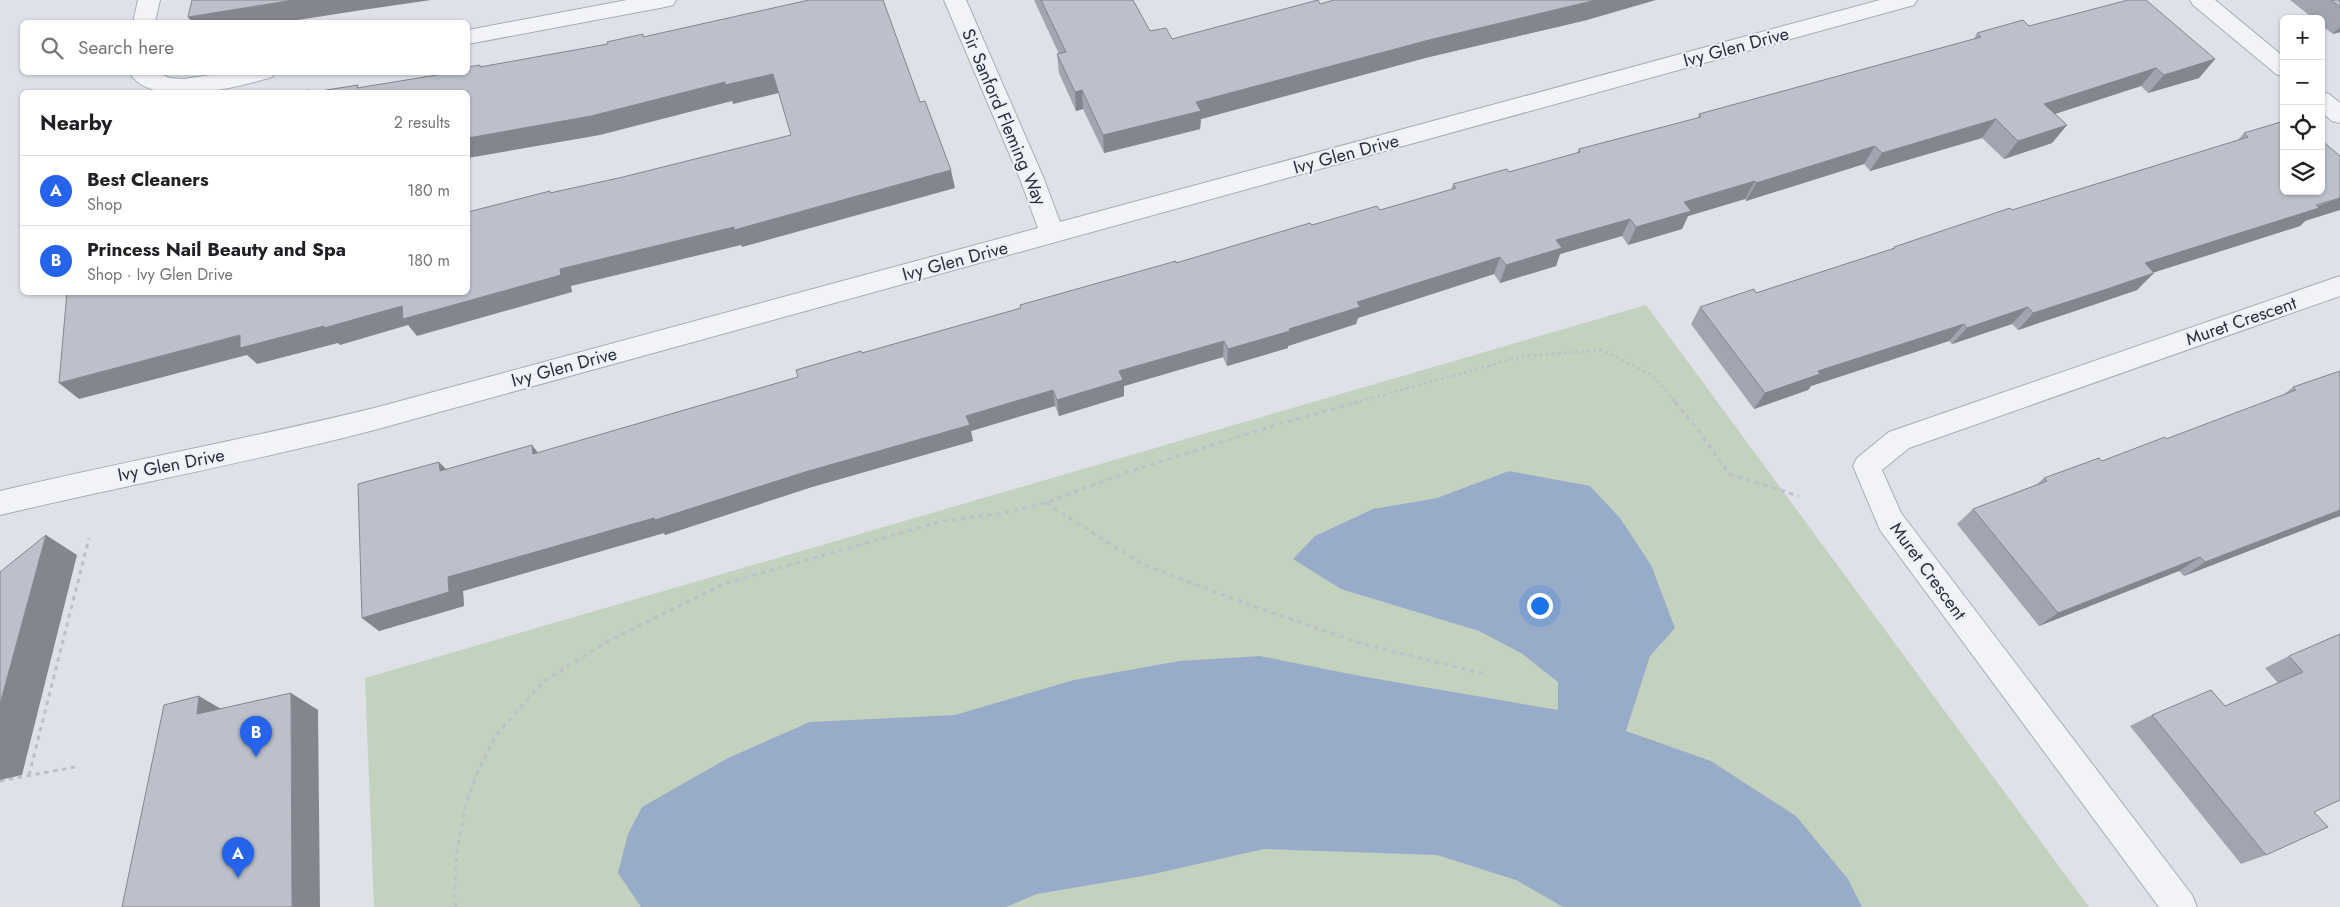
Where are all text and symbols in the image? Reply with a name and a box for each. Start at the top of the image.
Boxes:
map controls [2280,15,2325,195]
button: + [2280,15,2325,60]
search box [20,20,470,75]
street label: Ivy Glen Drive [1680,20,1792,74]
street label: Sir Sanford Fleming Way [955,25,1053,209]
icon: search [38,34,66,62]
text: Search here [78,34,174,61]
button: − [2280,60,2325,105]
button: locate [2280,105,2325,150]
text: Nearby [40,108,112,138]
text: 2 results [394,111,450,134]
street label: Ivy Glen Drive [1290,127,1402,181]
button: layers [2280,150,2325,195]
text: Best Cleaners [87,166,209,193]
text: A [50,179,62,202]
text: 180 m [407,179,450,202]
text: Shop [87,193,122,216]
street label: Ivy Glen Drive [899,234,1011,288]
text: Princess Nail Beauty and Spa [87,236,346,263]
text: B [51,249,61,272]
text: 180 m [407,249,450,272]
text: Shop · Ivy Glen Drive [87,263,233,286]
street label: Muret Crescent [2182,290,2300,352]
street label: Ivy Glen Drive [508,340,620,394]
street label: Ivy Glen Drive [115,442,227,488]
street label: Muret Crescent [1884,517,1973,626]
your location [1527,593,1553,619]
pin: B [240,716,272,757]
pin: A [222,837,254,878]

